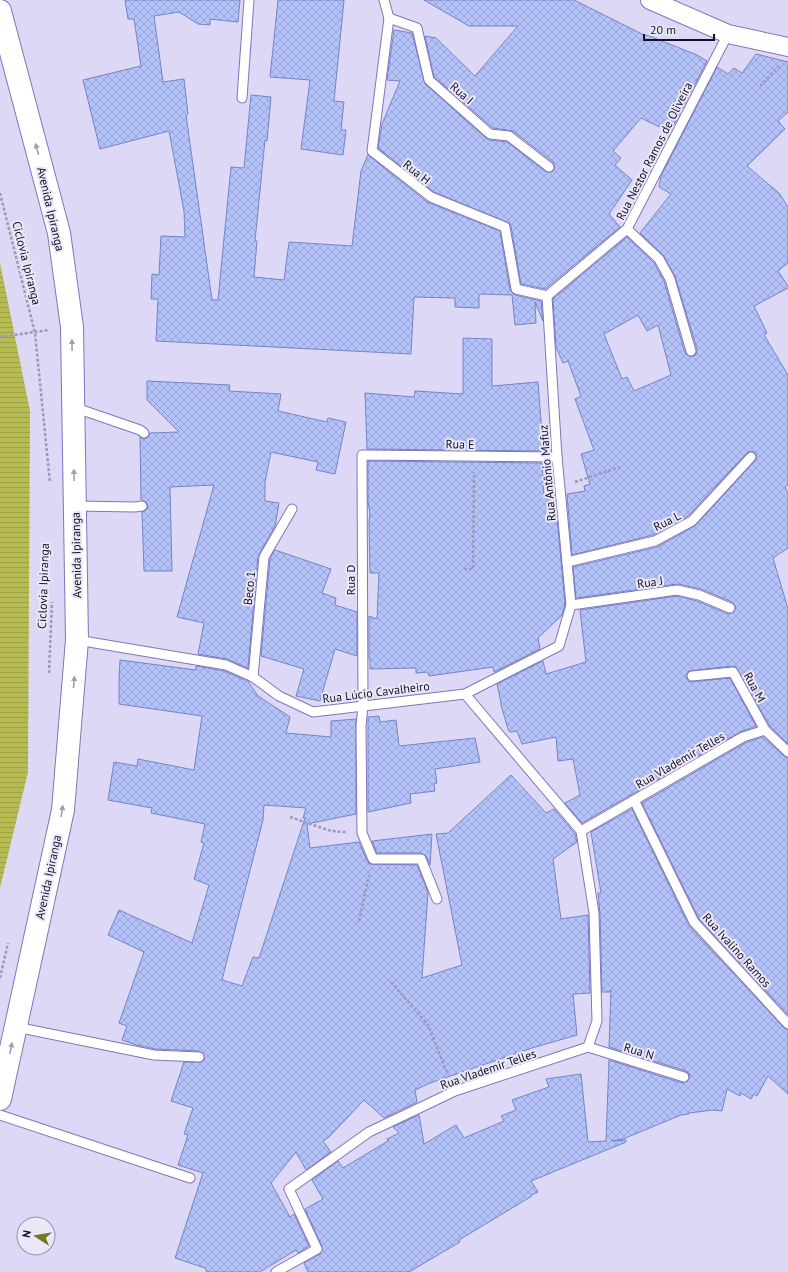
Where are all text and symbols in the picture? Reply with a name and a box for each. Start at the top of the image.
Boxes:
scale bar [644,16,714,42]
text: 20 m [650,22,676,37]
street label: Rua I [447,79,477,107]
street label: Rua Nestor Ramos de Oliveira [613,80,695,222]
one-way arrow [33,143,39,155]
street label: Rua H [400,157,434,187]
street label: Avenida Ipiranga [34,165,68,253]
street label: Ciclovia Ipiranga [9,220,45,306]
one-way arrow [69,338,75,351]
street label: Rua Antônio Mafuz [535,424,559,522]
street label: Rua E [445,436,475,452]
one-way arrow [71,469,78,481]
street label: Rua L [651,508,683,534]
street label: Avenida Ipiranga [68,512,84,598]
street label: Ciclovia Ipiranga [34,543,52,629]
street label: Rua D [343,565,358,595]
street label: Beco 1 [240,570,258,606]
street label: Rua J [636,573,664,591]
street label: Rua M [741,669,769,705]
one-way arrow [70,676,77,688]
street label: Rua Lúcio Cavalheiro [322,678,430,706]
street label: Rua Vlademir Telles [633,728,727,792]
one-way arrow [59,805,65,817]
street label: Avenida Ipiranga [32,833,64,921]
street label: Rua Ivalino Ramos [700,910,774,990]
street label: Rua N [622,1039,656,1063]
one-way arrow [9,1042,15,1054]
street label: Rua Vlademir Telles [438,1046,538,1092]
north arrow [16,1216,56,1256]
text: N [19,1229,34,1239]

